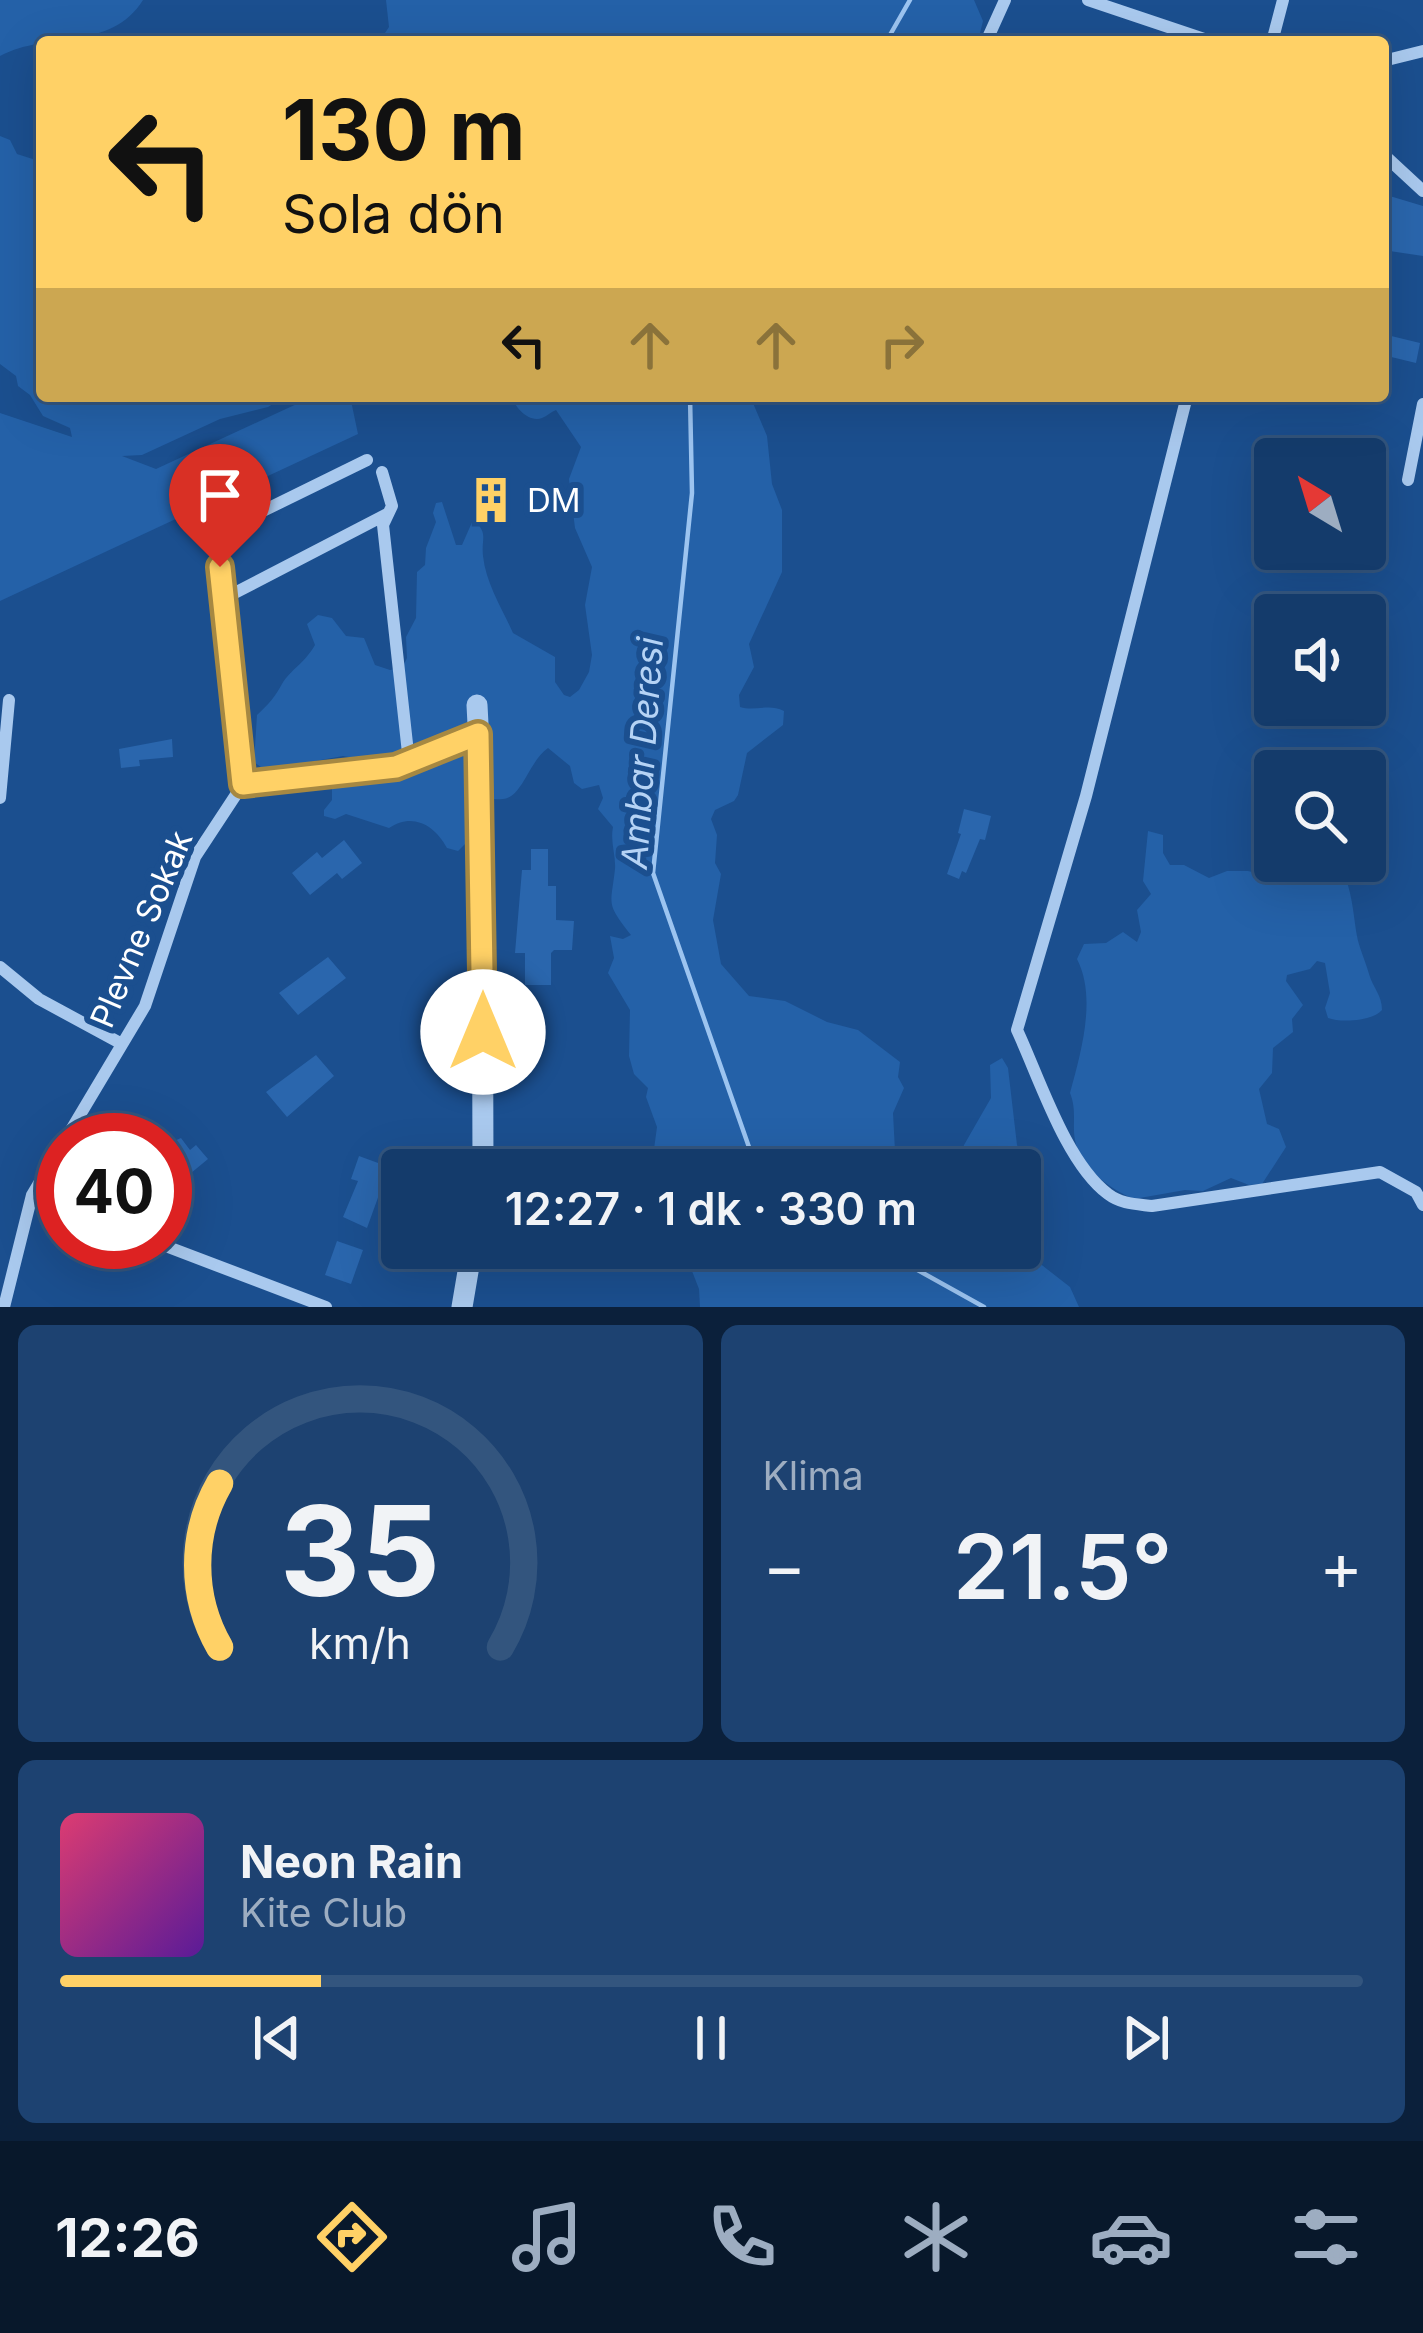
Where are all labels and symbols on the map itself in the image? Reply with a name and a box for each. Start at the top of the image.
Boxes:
north arrow [1254,438,1386,570]
pin [169,444,271,567]
building icon: DM [466,475,516,525]
place label: DM [527,480,581,520]
water label: Ambar Deresi [612,634,672,871]
street label: Plevne Sokak [82,825,200,1033]
position arrow [420,969,546,1095]
speed limit sign: 40 [36,1113,192,1269]

